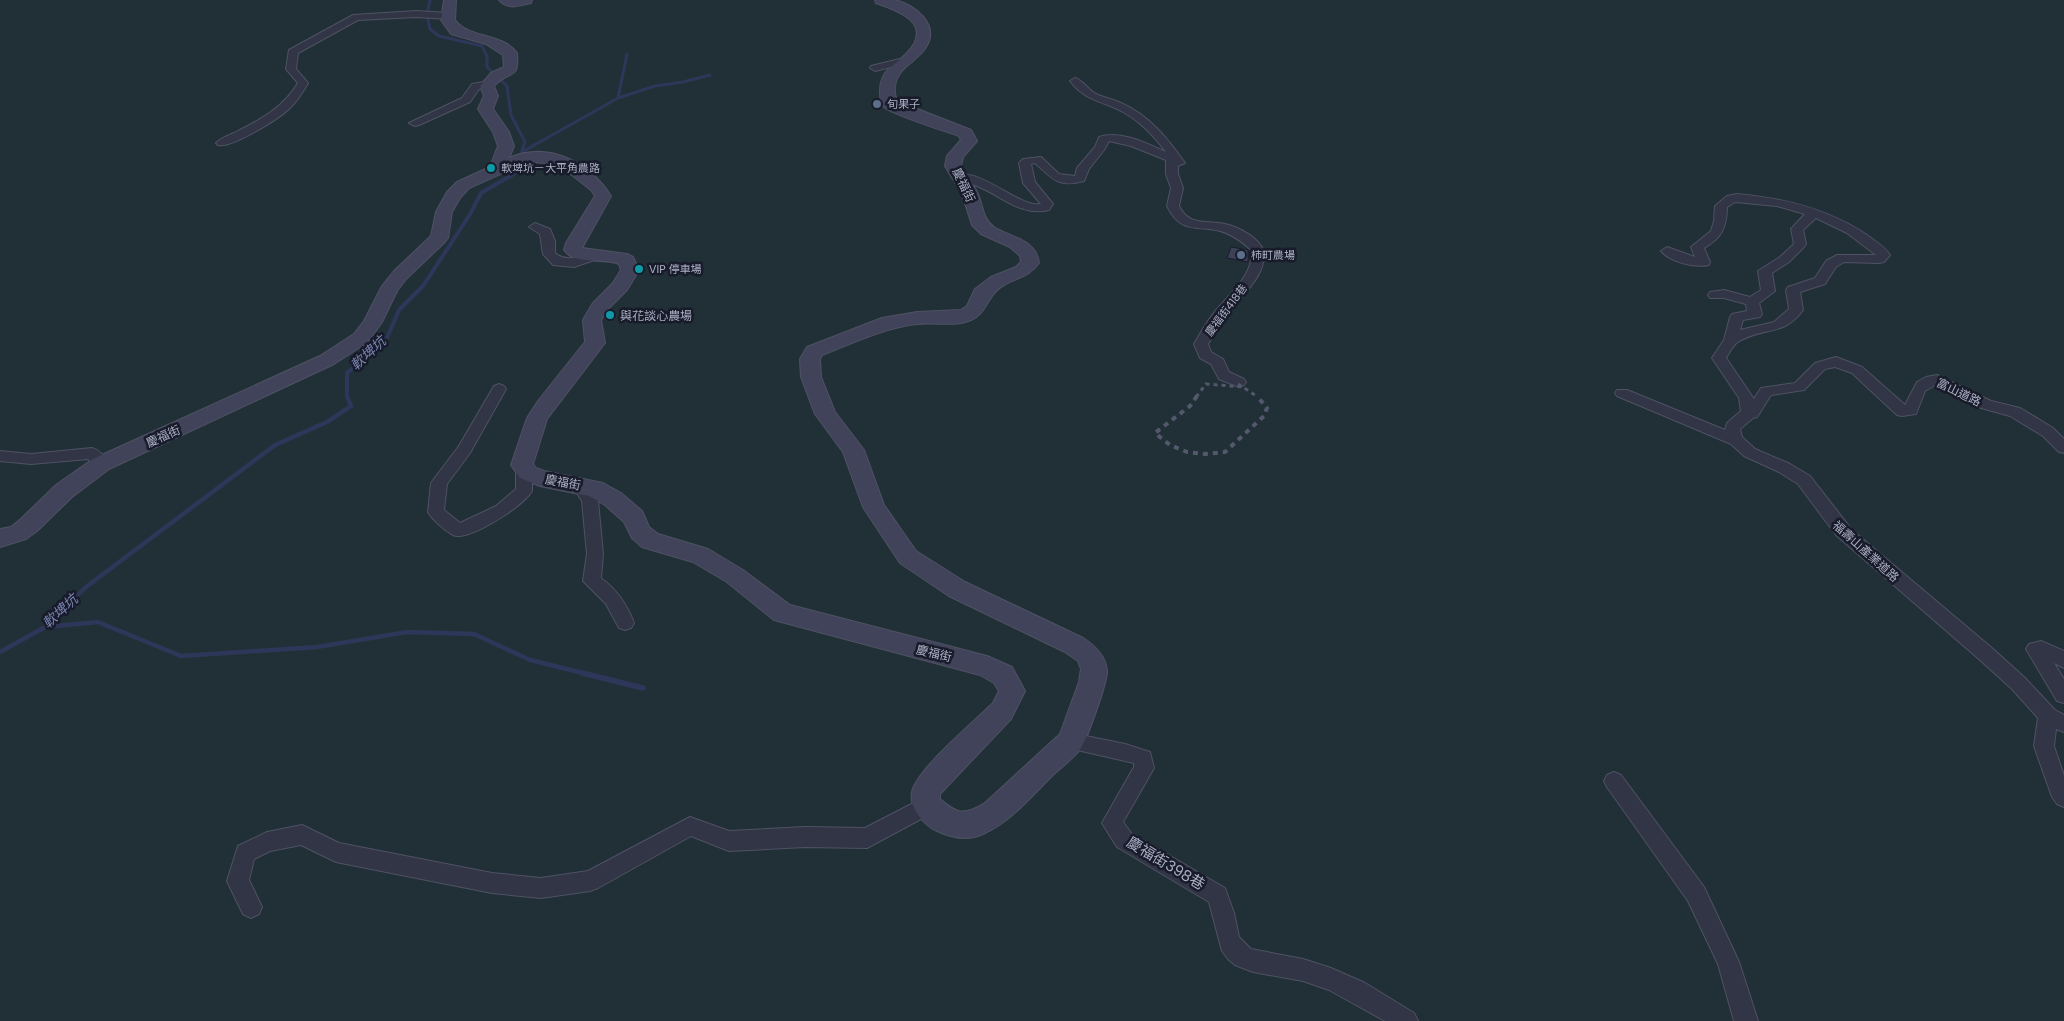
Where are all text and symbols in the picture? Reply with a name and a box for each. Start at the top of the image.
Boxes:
place label: 旬果子 [887,96,920,112]
marker: 旬果子 [871,98,883,110]
place label: 軟埤坑－大平角農路 [501,160,600,176]
marker: 軟埤坑－大平角農路 [485,162,497,174]
street label: 慶福街 [949,165,979,205]
place label: 柿町農場 [1251,247,1295,263]
marker: 柿町農場 [1235,249,1247,261]
place label: VIP 停車場 [649,261,701,277]
marker: VIP 停車場 [633,263,645,275]
street label: 慶福街418巷 [1201,281,1251,339]
place label: 與花談心農場 [620,307,692,324]
marker: 與花談心農場 [604,309,616,321]
water label: 軟埤坑 [346,330,392,375]
street label: 富山道路 [1934,374,1984,410]
street label: 慶福街 [143,421,183,451]
street label: 慶福街 [544,470,582,494]
street label: 福壽山產業道路 [1829,517,1903,585]
water label: 軟埤坑 [38,588,84,633]
street label: 慶福街 [915,641,953,665]
street label: 慶福街398巷 [1123,831,1209,895]

